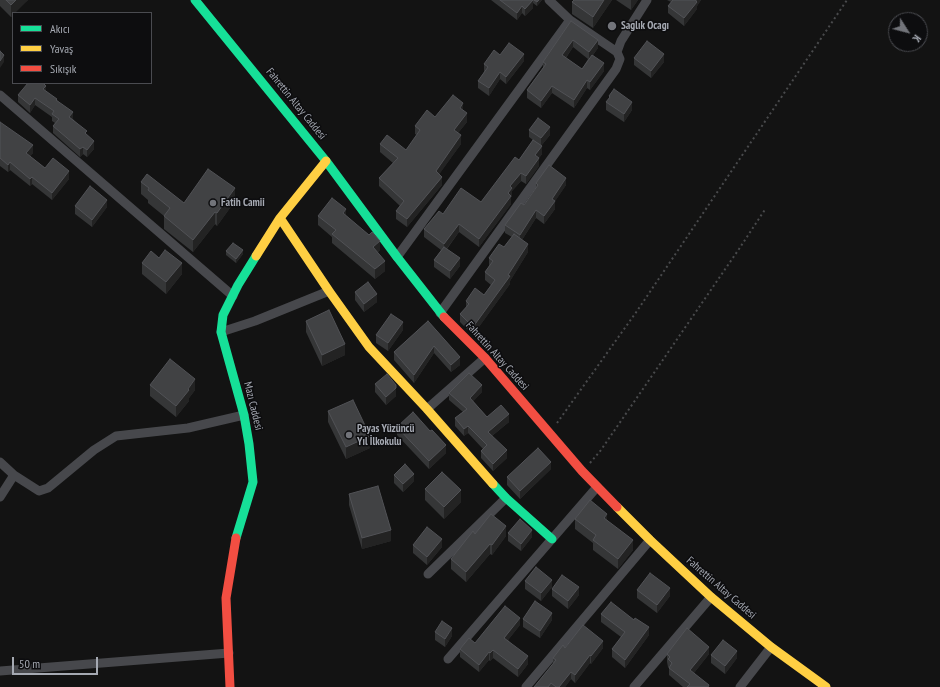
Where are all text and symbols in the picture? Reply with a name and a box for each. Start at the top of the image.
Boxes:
legend [12,12,152,84]
north arrow [888,12,928,52]
place label: Saglık Ocagı [621,19,669,33]
marker: Saglık Ocagı [606,20,618,32]
text: Akıcı [50,21,70,36]
text: K [910,32,924,45]
text: Yavaş [50,41,73,56]
text: Sıkışık [50,61,76,76]
street label: Fahrettin Altay Caddesi [263,66,329,142]
place label: Fatih Camii [221,196,265,210]
marker: Fatih Camii [208,198,218,208]
street label: Fahrettin Altay Caddesi [463,319,531,393]
street label: Mazı Caddesi [241,380,265,432]
place label: Payas Yüzüncü Yıl İlkokulu [357,422,414,448]
marker: Payas Yüzüncü Yıl İlkokulu [344,430,354,440]
street label: Fahrettin Altay Caddesi [683,554,759,622]
scale bar [14,649,100,675]
text: 50 m [19,656,40,671]

